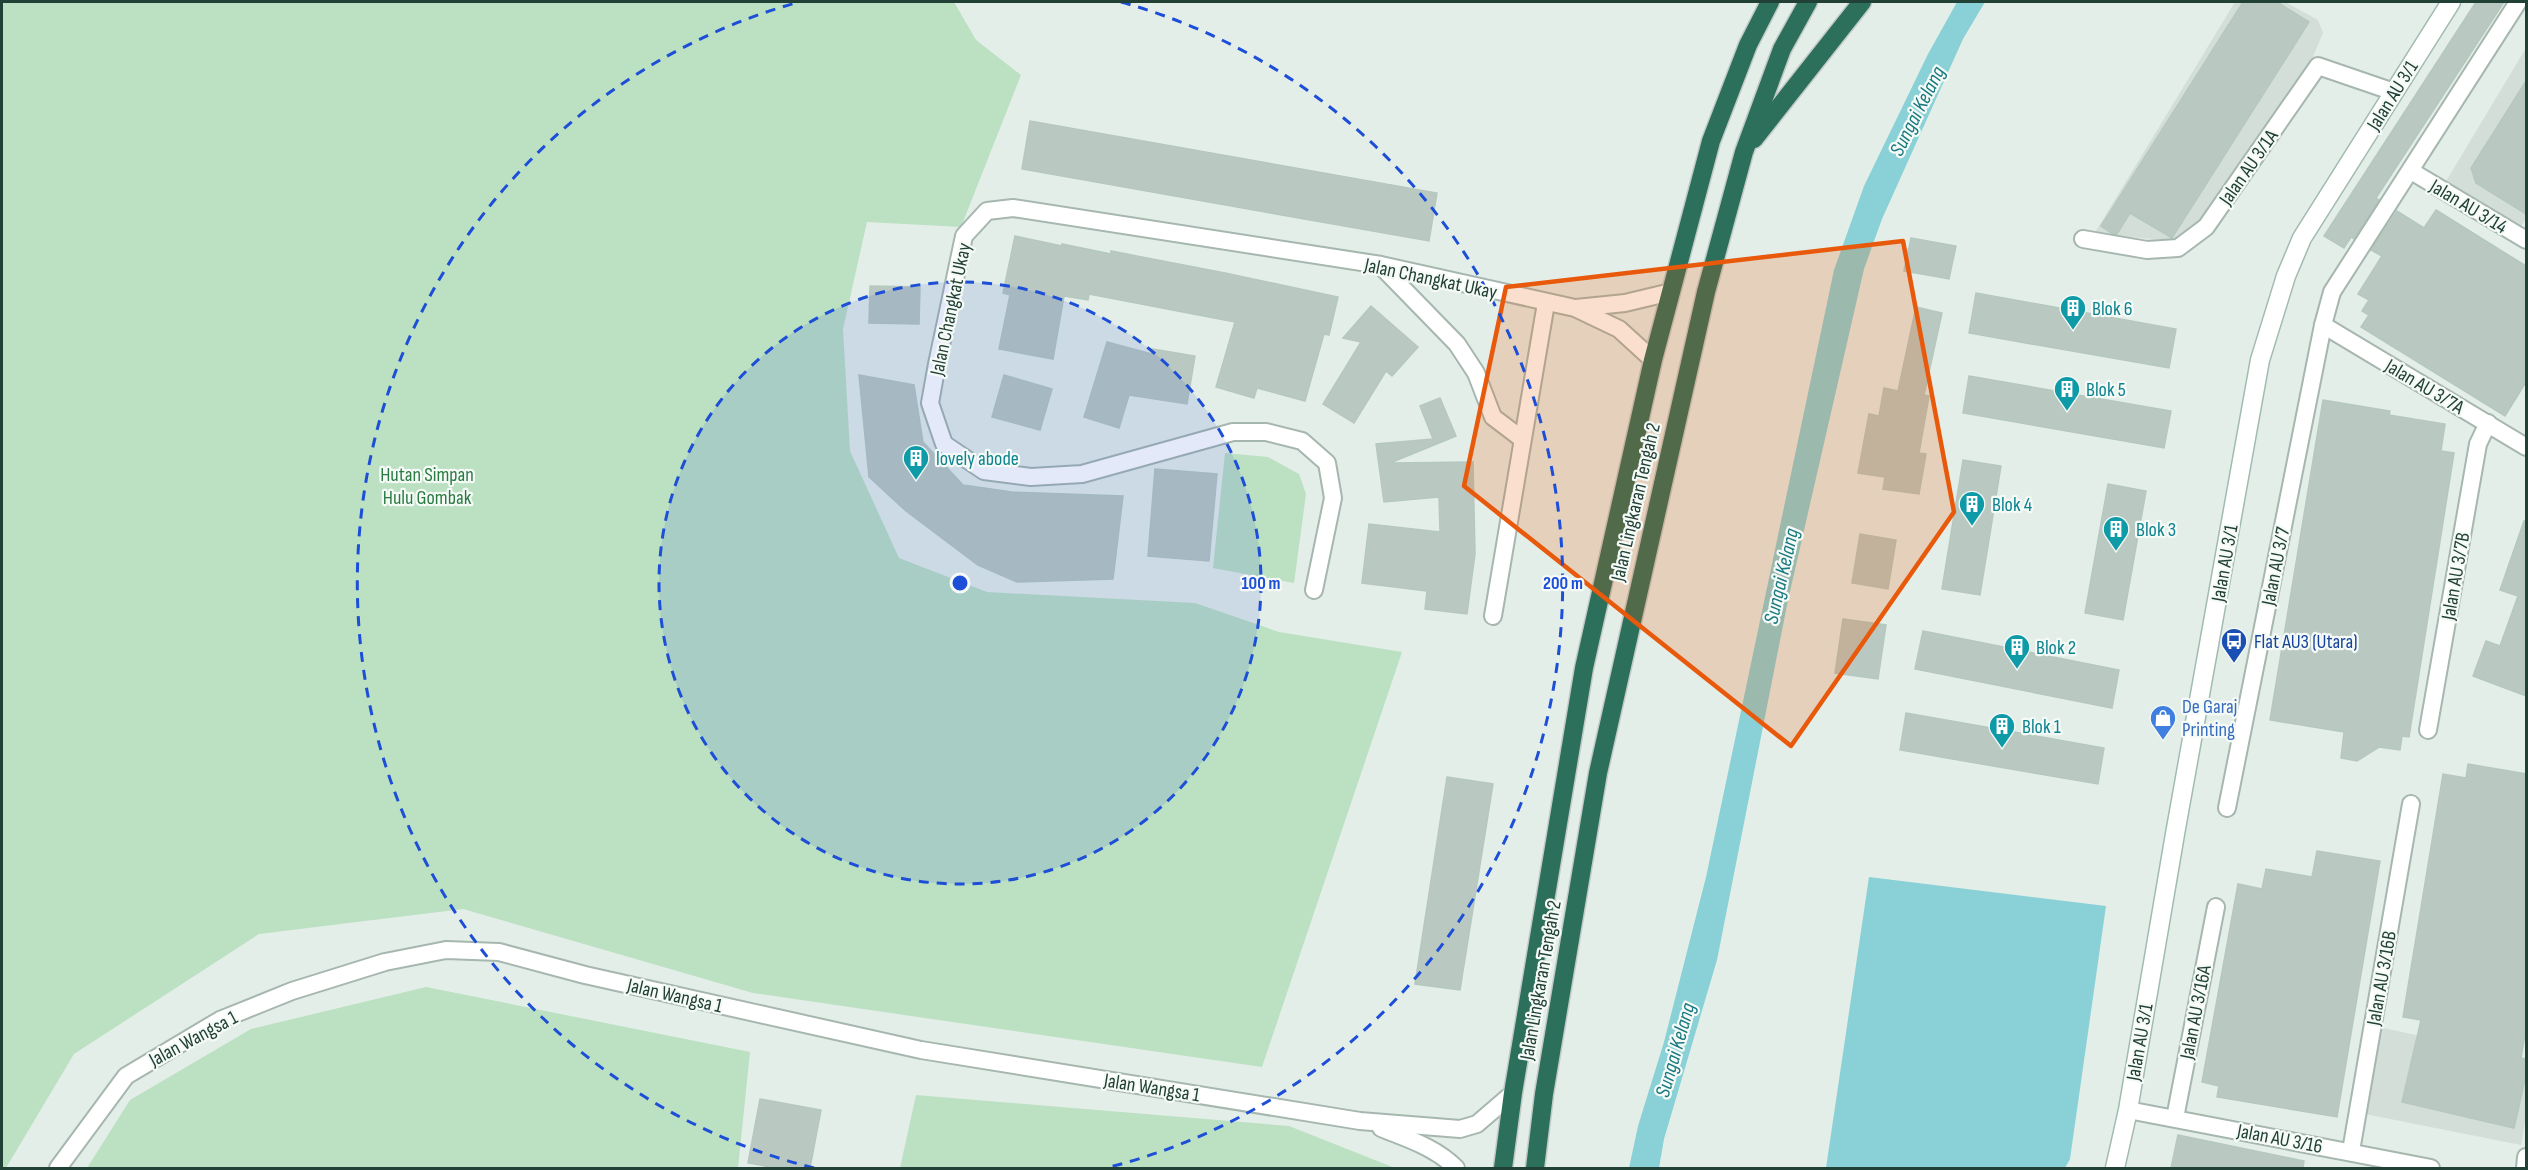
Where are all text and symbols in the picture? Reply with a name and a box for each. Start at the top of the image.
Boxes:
street label: Jalan AU 3/1 [2362,56,2424,136]
water label: Sungai Kelang [1884,62,1951,160]
street label: Jalan AU 3/1A [2214,125,2284,211]
street label: Jalan AU 3/14 [2425,174,2512,239]
street label: Jalan Changkat Ukay [925,240,977,379]
street label: Jalan Changkat Ukay [1361,253,1500,305]
building icon: Blok 6 [2058,293,2088,331]
place label: Blok 6 [2092,297,2133,321]
street label: Jalan AU 3/7A [2380,353,2469,420]
building icon: Blok 5 [2052,374,2082,412]
place label: Blok 5 [2086,378,2126,402]
street label: Jalan Lingkaran Tengah 2 [1606,421,1666,585]
building icon: lovely abode [901,443,931,481]
place label: lovely abode [936,447,1019,471]
park label: Hutan Simpan Hulu Gombak [380,463,474,510]
building icon: Blok 4 [1957,489,1987,527]
place label: Blok 4 [1992,493,2032,517]
building icon: Blok 3 [2101,514,2131,552]
place label: Blok 3 [2136,518,2176,542]
street label: Jalan AU 3/1 [2206,523,2244,604]
street label: Jalan AU 3/7 [2256,525,2295,608]
water label: Sungai Kelang [1758,526,1805,626]
street label: Jalan AU 3/7B [2436,530,2476,623]
centre of rings [950,573,970,593]
text: 100 m [1242,573,1281,594]
text: 200 m [1543,573,1583,594]
bus stop icon: Flat AU3 (Utara) [2219,626,2249,664]
place label: Flat AU3 (Utara) [2254,630,2358,654]
building icon: Blok 2 [2002,632,2032,670]
place label: Blok 2 [2036,636,2076,660]
place label: De Garaj Printing [2182,695,2237,742]
shop icon: De Garaj Printing [2148,703,2178,741]
building icon: Blok 1 [1987,711,2017,749]
place label: Blok 1 [2022,715,2061,739]
street label: Jalan Lingkaran Tengah 2 [1515,899,1567,1063]
street label: Jalan AU 3/16B [2362,929,2402,1028]
street label: Jalan AU 3/16A [2175,963,2217,1062]
street label: Jalan Wangsa 1 [624,973,725,1019]
water label: Sungai Kelang [1650,1000,1701,1100]
street label: Jalan AU 3/1 [2121,1002,2159,1083]
street label: Jalan Wangsa 1 [144,1006,242,1073]
street label: Jalan Wangsa 1 [1101,1068,1201,1107]
street label: Jalan AU 3/16 [2234,1119,2325,1159]

